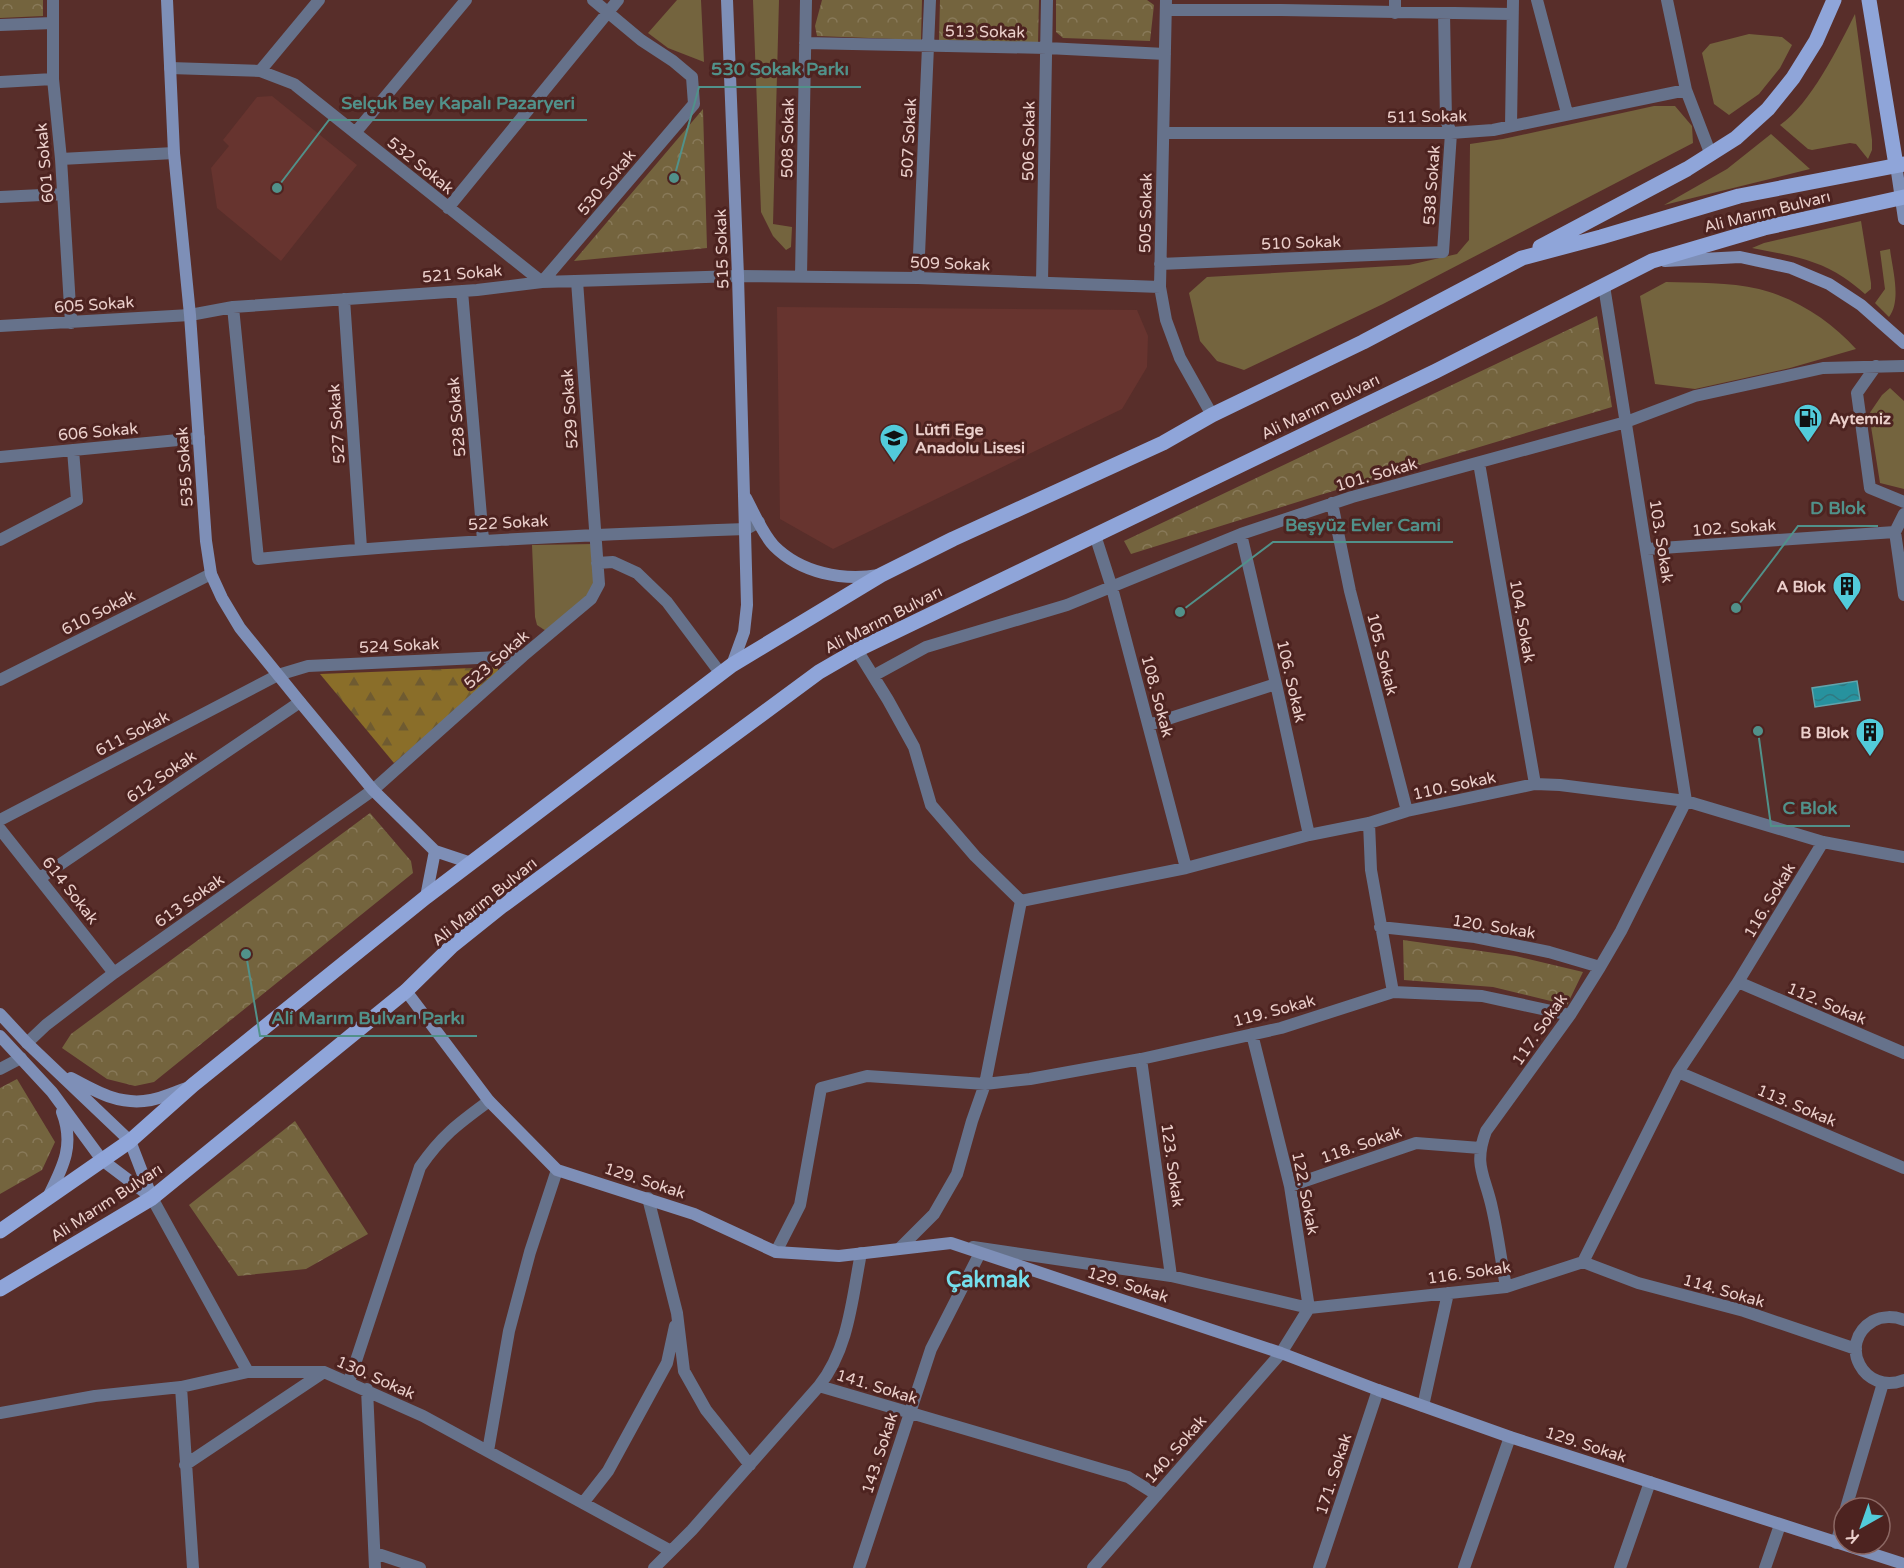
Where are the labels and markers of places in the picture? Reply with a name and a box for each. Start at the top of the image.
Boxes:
callout: 530 Sokak Parkı [699,51,861,87]
callout: Selçuk Bey Kapalı Pazaryeri [329,84,587,120]
fuel station icon: Aytemiz [1792,402,1824,444]
place label: Aytemiz [1829,409,1891,429]
place label: Lütfi Ege Anadolu Lisesi [915,420,1025,458]
school or university icon: Lütfi Ege Anadolu Lisesi [878,422,910,464]
callout: D Blok [1798,490,1878,526]
callout: Beşyüz Evler Cami [1273,506,1453,542]
building icon: A Blok [1831,570,1863,612]
place label: A Blok [1776,577,1826,597]
building icon: B Blok [1854,716,1886,758]
place label: B Blok [1800,723,1849,743]
callout: C Blok [1771,790,1850,826]
callout: Ali Marım Bulvarı Parkı [260,1000,477,1036]

